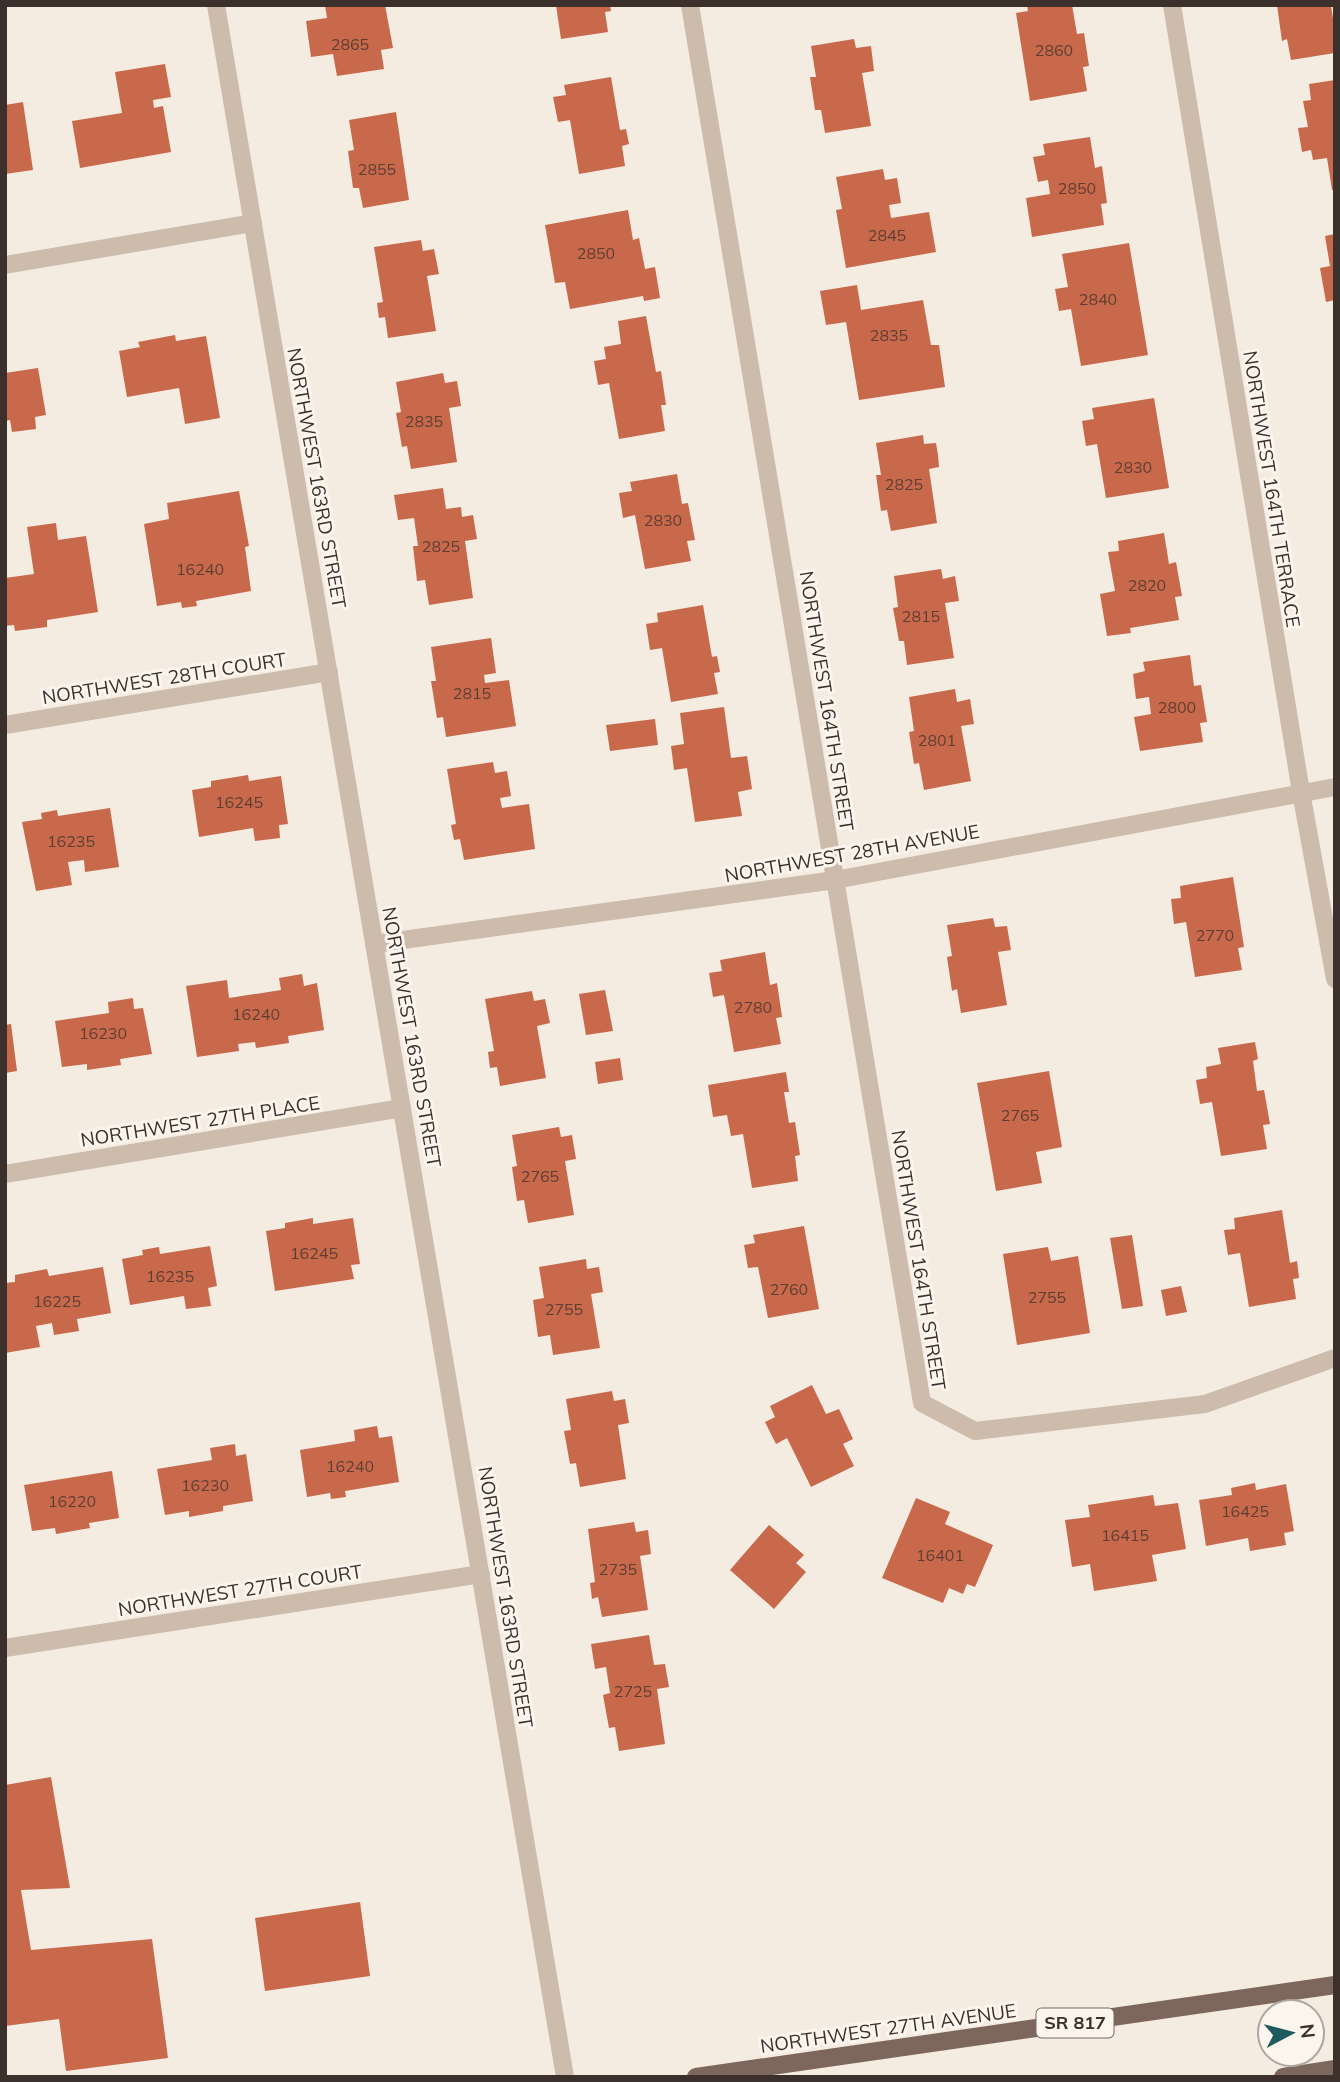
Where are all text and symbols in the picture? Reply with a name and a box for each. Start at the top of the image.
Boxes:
house number: 2865 [331,34,369,54]
house number: 2860 [1035,40,1073,60]
house number: 2855 [358,159,396,179]
house number: 2850 [1058,178,1096,198]
house number: 2845 [868,225,906,245]
house number: 2850 [577,243,615,263]
house number: 2840 [1079,289,1117,309]
house number: 2835 [870,325,908,345]
street label: NORTHWEST 163RD STREET [282,346,352,611]
street label: NORTHWEST 164TH TERRACE [1238,349,1306,629]
house number: 2835 [405,411,443,431]
house number: 2830 [1114,457,1152,477]
house number: 2825 [885,474,923,494]
house number: 2830 [644,510,682,530]
house number: 2825 [422,536,460,556]
house number: 16240 [176,559,224,579]
street label: NORTHWEST 164TH STREET [795,569,859,833]
house number: 2820 [1128,575,1166,595]
house number: 2815 [902,606,940,626]
street label: NORTHWEST 28TH COURT [40,647,288,709]
house number: 2815 [453,683,491,703]
house number: 2800 [1158,697,1196,717]
house number: 2801 [918,730,956,750]
house number: 16245 [215,792,263,812]
street label: NORTHWEST 28TH AVENUE [723,819,981,887]
house number: 16235 [47,831,95,851]
street label: NORTHWEST 163RD STREET [377,905,447,1170]
house number: 2770 [1196,925,1234,945]
house number: 2780 [734,997,772,1017]
house number: 16240 [232,1004,280,1024]
house number: 16230 [79,1023,127,1043]
street label: NORTHWEST 27TH PLACE [79,1090,321,1152]
house number: 2765 [1001,1105,1039,1125]
street label: NORTHWEST 164TH STREET [887,1128,951,1392]
house number: 2765 [521,1166,559,1186]
house number: 16245 [290,1243,338,1263]
house number: 16235 [146,1266,194,1286]
house number: 2760 [770,1279,808,1299]
house number: 2755 [1028,1287,1066,1307]
house number: 16225 [33,1291,81,1311]
house number: 2755 [545,1299,583,1319]
house number: 16240 [326,1456,374,1476]
street label: NORTHWEST 163RD STREET [473,1465,539,1730]
house number: 16230 [181,1475,229,1495]
house number: 16220 [48,1491,96,1511]
house number: 16425 [1221,1501,1269,1521]
house number: 16415 [1101,1525,1149,1545]
house number: 16401 [916,1545,964,1565]
street label: NORTHWEST 27TH COURT [116,1559,364,1621]
house number: 2735 [599,1559,637,1579]
house number: 2725 [614,1681,652,1701]
street label: NORTHWEST 27TH AVENUE [759,1998,1017,2058]
north arrow [1256,1998,1326,2068]
road number: SR 817 [1036,2008,1114,2038]
text: N [1295,2022,1321,2040]

